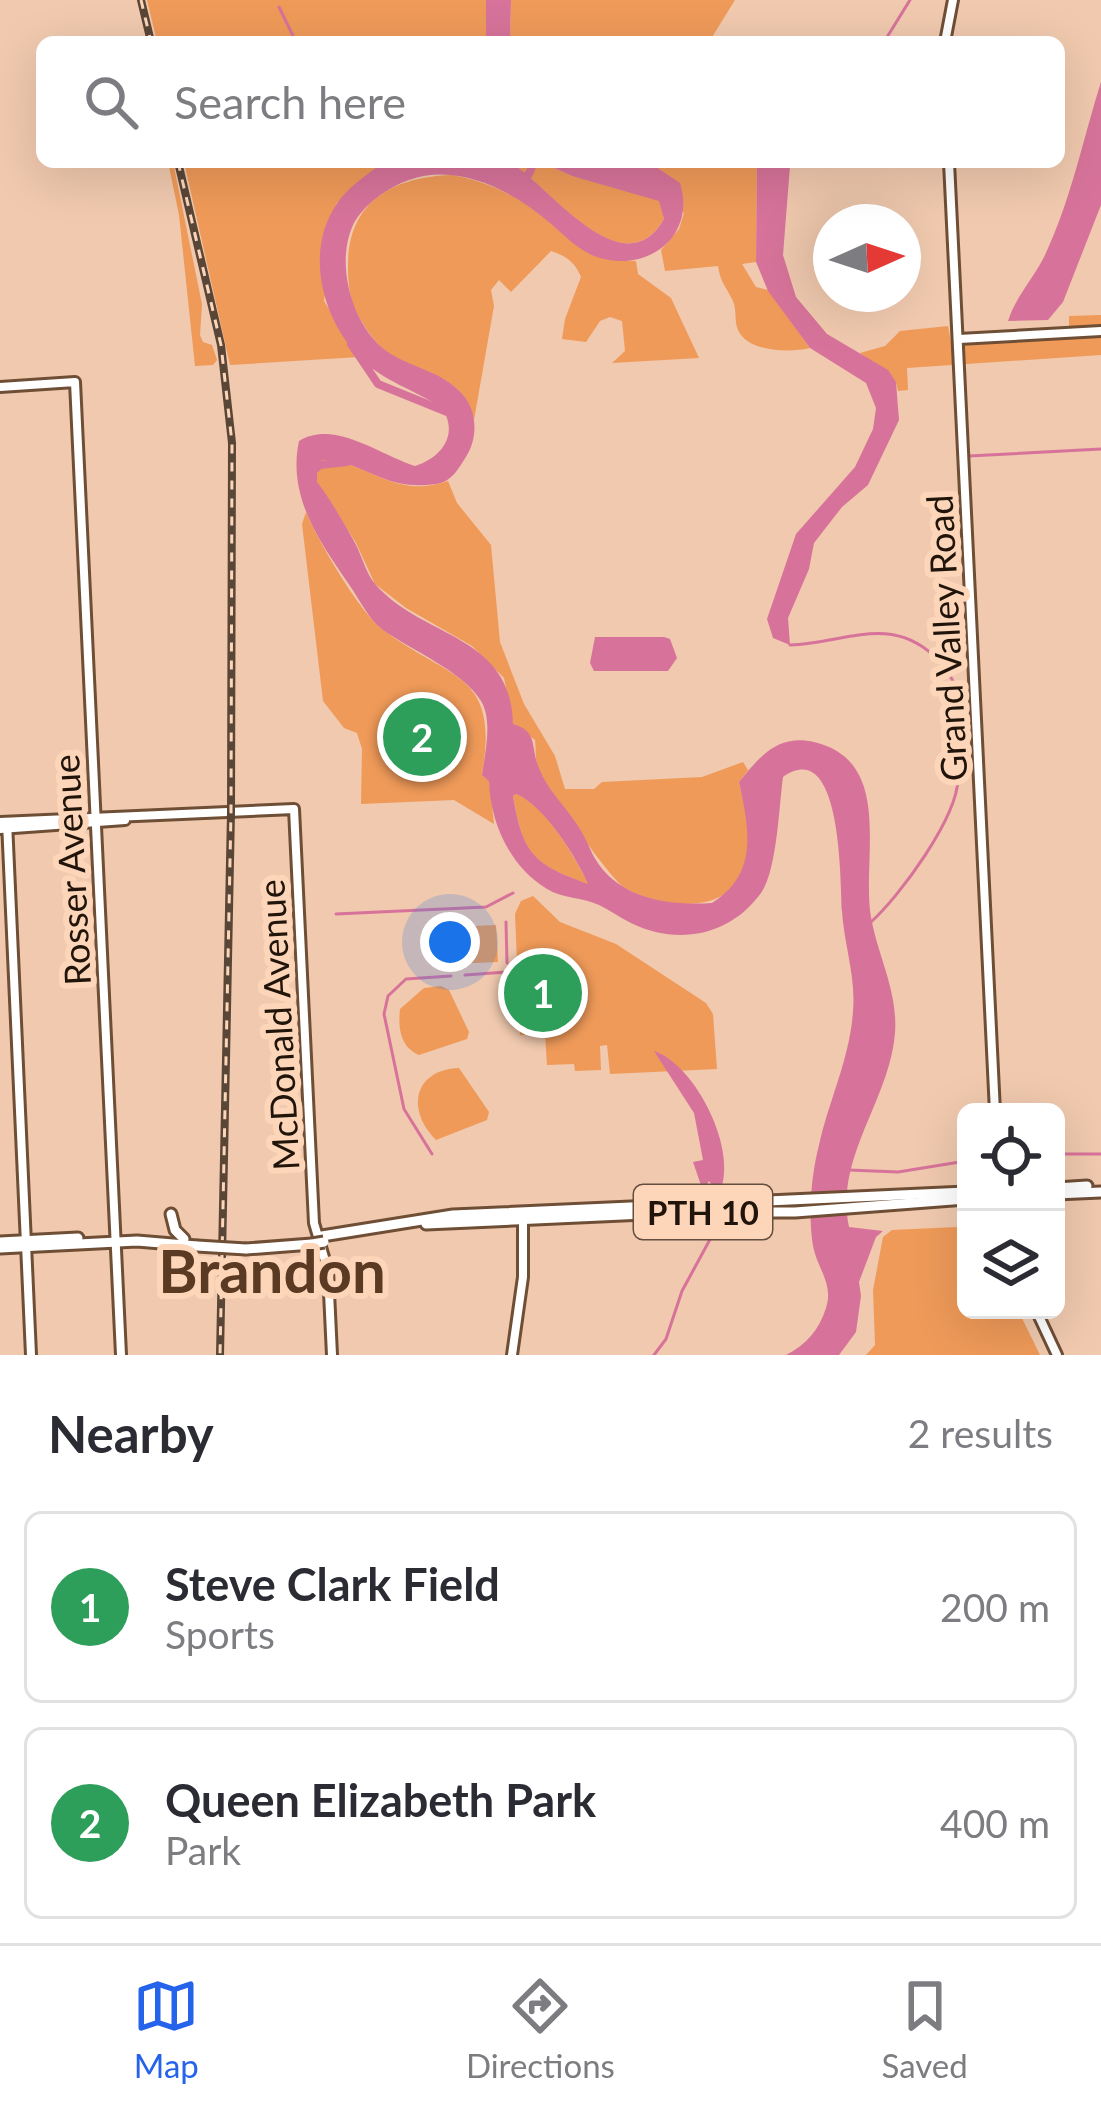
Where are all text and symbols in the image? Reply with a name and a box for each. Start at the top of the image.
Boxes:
search box [36,36,1065,168]
icon: search [78,69,144,135]
text: Search here [174,75,406,129]
north arrow [813,204,921,312]
street label: Grand Valley Road [917,494,975,782]
pin: 2 [383,692,461,782]
street label: Rosser Avenue [43,753,99,987]
street label: McDonald Avenue [248,878,308,1172]
your location [420,912,480,972]
pin: 1 [504,948,582,1038]
map controls [957,1103,1065,1319]
button: locate [957,1103,1065,1211]
road number: PTH 10 [634,1185,772,1239]
button: layers [957,1211,1065,1319]
district label: Brandon [158,1234,386,1306]
text: Nearby [48,1403,214,1464]
text: 2 results [908,1410,1053,1456]
text: Steve Clark Field [165,1557,500,1611]
text: 1 [79,1584,101,1630]
text: 200 m [940,1584,1050,1630]
text: Sports [165,1611,275,1657]
text: Queen Elizabeth Park [165,1773,596,1827]
text: 2 [79,1800,101,1846]
text: 400 m [940,1800,1050,1846]
text: Park [165,1827,241,1873]
tab: Map [133,1973,199,2085]
tab: Directions [466,1973,615,2085]
tab: Saved [881,1973,968,2085]

